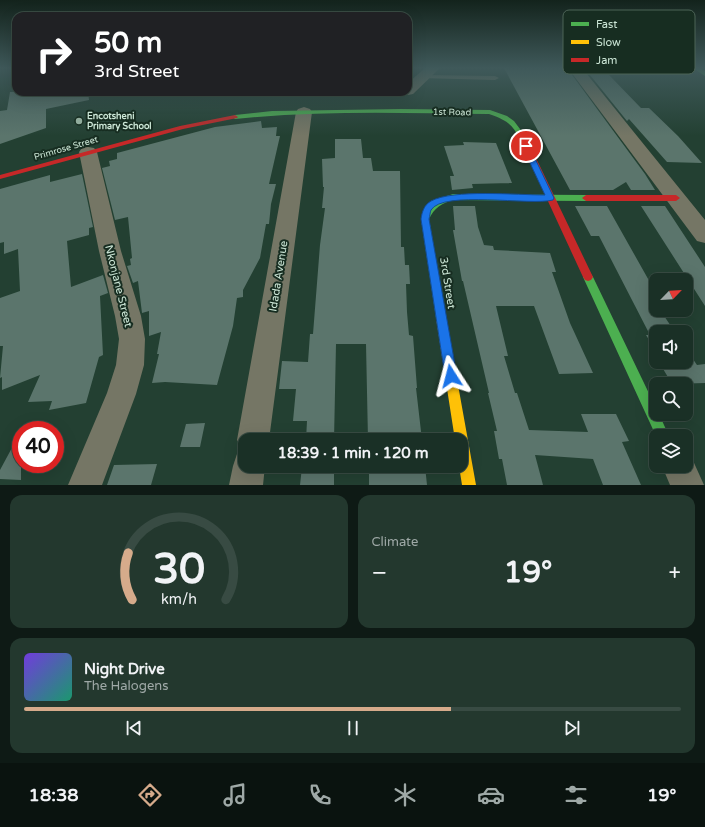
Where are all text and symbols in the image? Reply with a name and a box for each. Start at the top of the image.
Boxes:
legend [563,10,695,74]
text: Fast [596,18,617,31]
text: 50 m [94,26,162,60]
icon: right [28,28,80,80]
text: Slow [596,36,621,49]
text: Jam [596,54,617,67]
text: 3rd Street [94,60,179,82]
street label: 1st Road [433,107,471,118]
place label: Encotsheni Primary School [87,111,152,132]
marker: Encotsheni Primary School [74,116,84,126]
pin [509,129,543,163]
street label: Primrose Street [33,134,100,163]
icon: arrive [515,135,537,157]
street label: Idada Avenue [266,240,291,312]
street label: Nkonjane Street [102,244,135,329]
street label: 3rd Street [437,256,458,310]
north arrow [649,273,693,317]
map controls [649,273,693,473]
button: sound [649,325,693,369]
position arrow [430,355,472,397]
button: search [649,377,693,421]
speed limit sign: 40 [12,421,64,473]
button: layers [649,429,693,473]
text: 18:39 · 1 min · 120 m [278,444,428,462]
text: Climate [372,534,418,550]
text: 30 [153,544,205,594]
text: 19° [503,554,552,591]
text: − [372,560,387,586]
text: + [669,560,681,586]
text: km/h [161,590,197,607]
text: Night Drive [84,660,165,678]
text: The Halogens [84,678,168,694]
icon: previous [123,717,145,739]
icon: pause [342,717,364,739]
icon: next [561,717,583,739]
icon: directions [136,781,164,809]
icon: music [221,781,249,809]
icon: phone [306,781,334,809]
icon: climate [391,781,419,809]
icon: car [477,781,505,809]
icon: filters [562,781,590,809]
text: 18:38 [29,784,79,806]
text: 19° [647,784,676,806]

